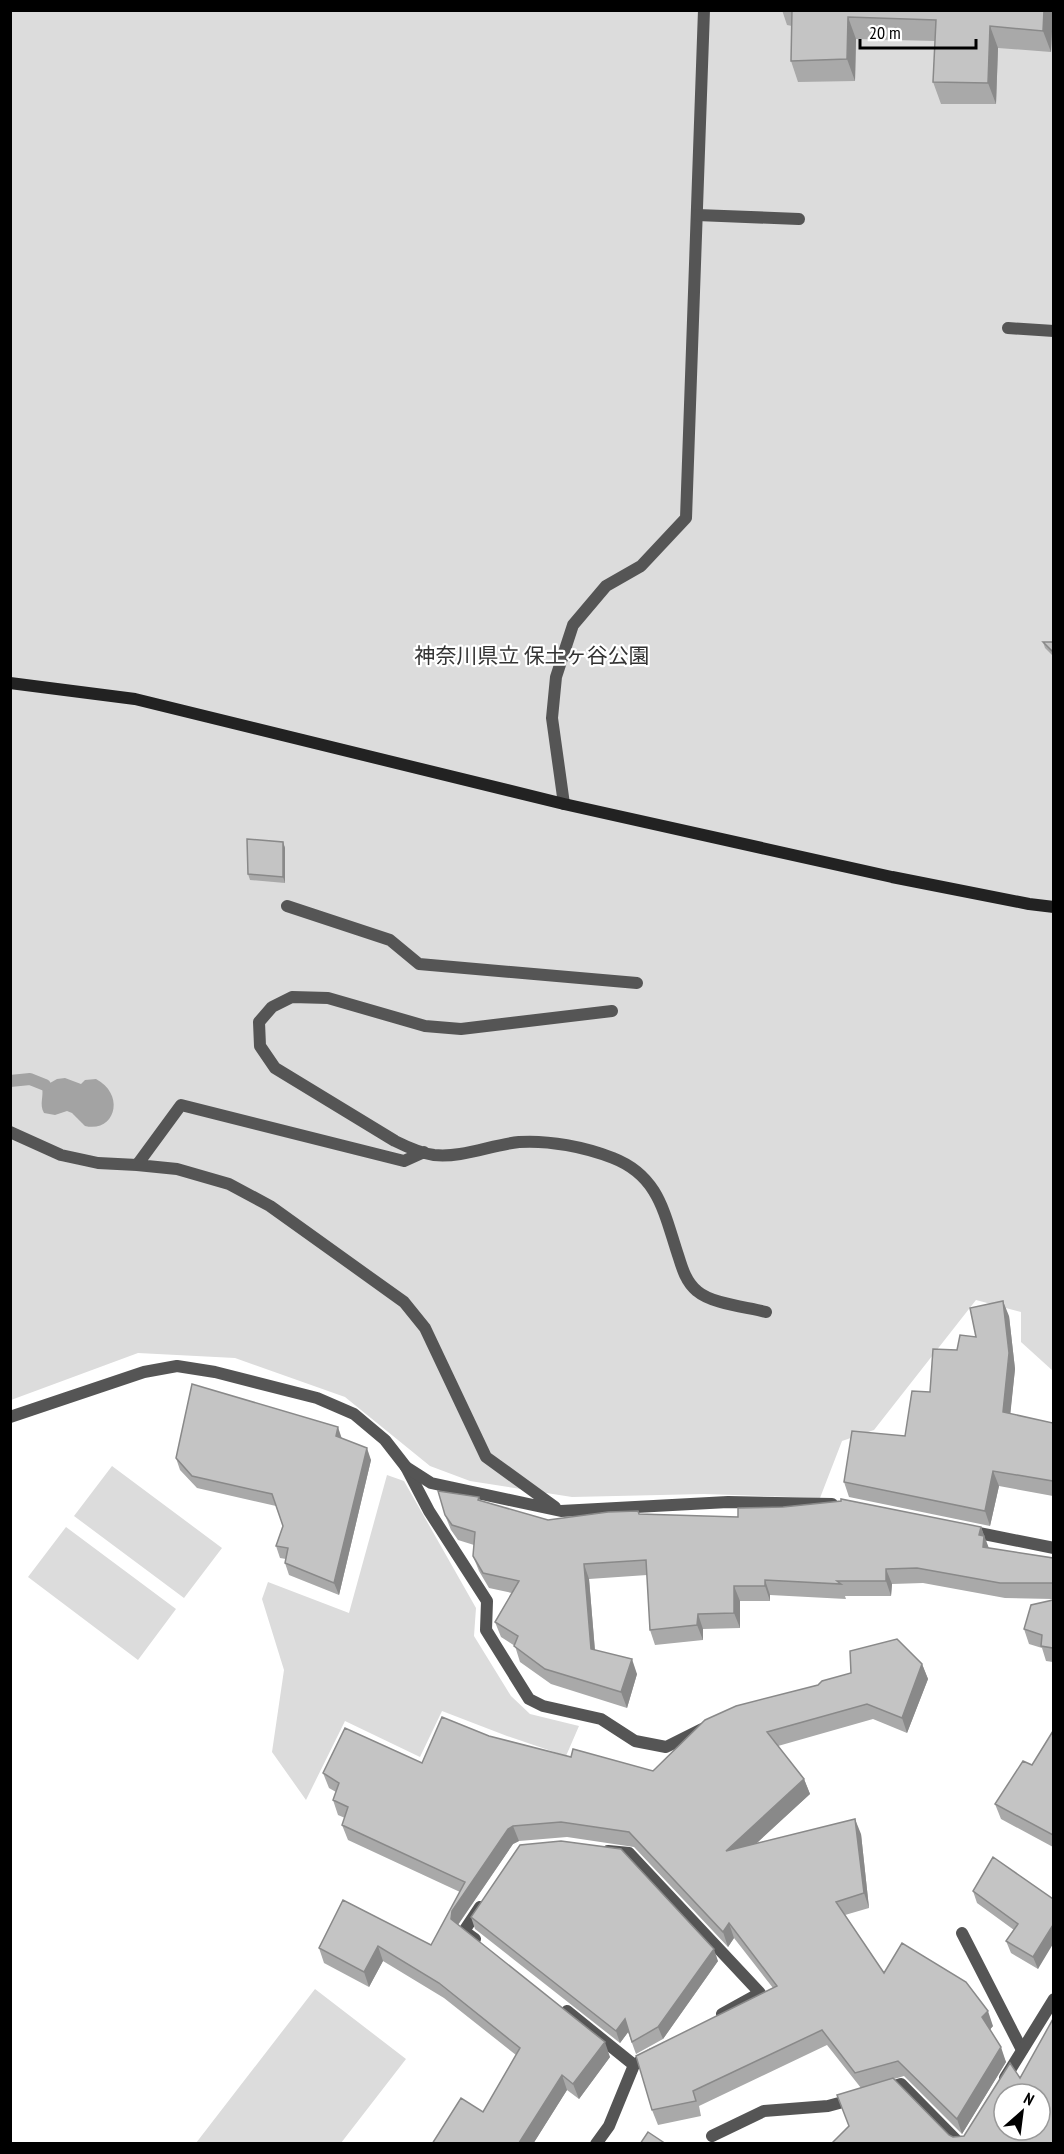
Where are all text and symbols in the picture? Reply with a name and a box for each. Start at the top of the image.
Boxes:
scale bar [860,12,976,50]
text: 20 m [869,21,901,44]
park label: 神奈川県立 保土ヶ谷公園 [414,642,650,669]
north arrow [992,2082,1052,2142]
text: N [1021,2088,1038,2110]

